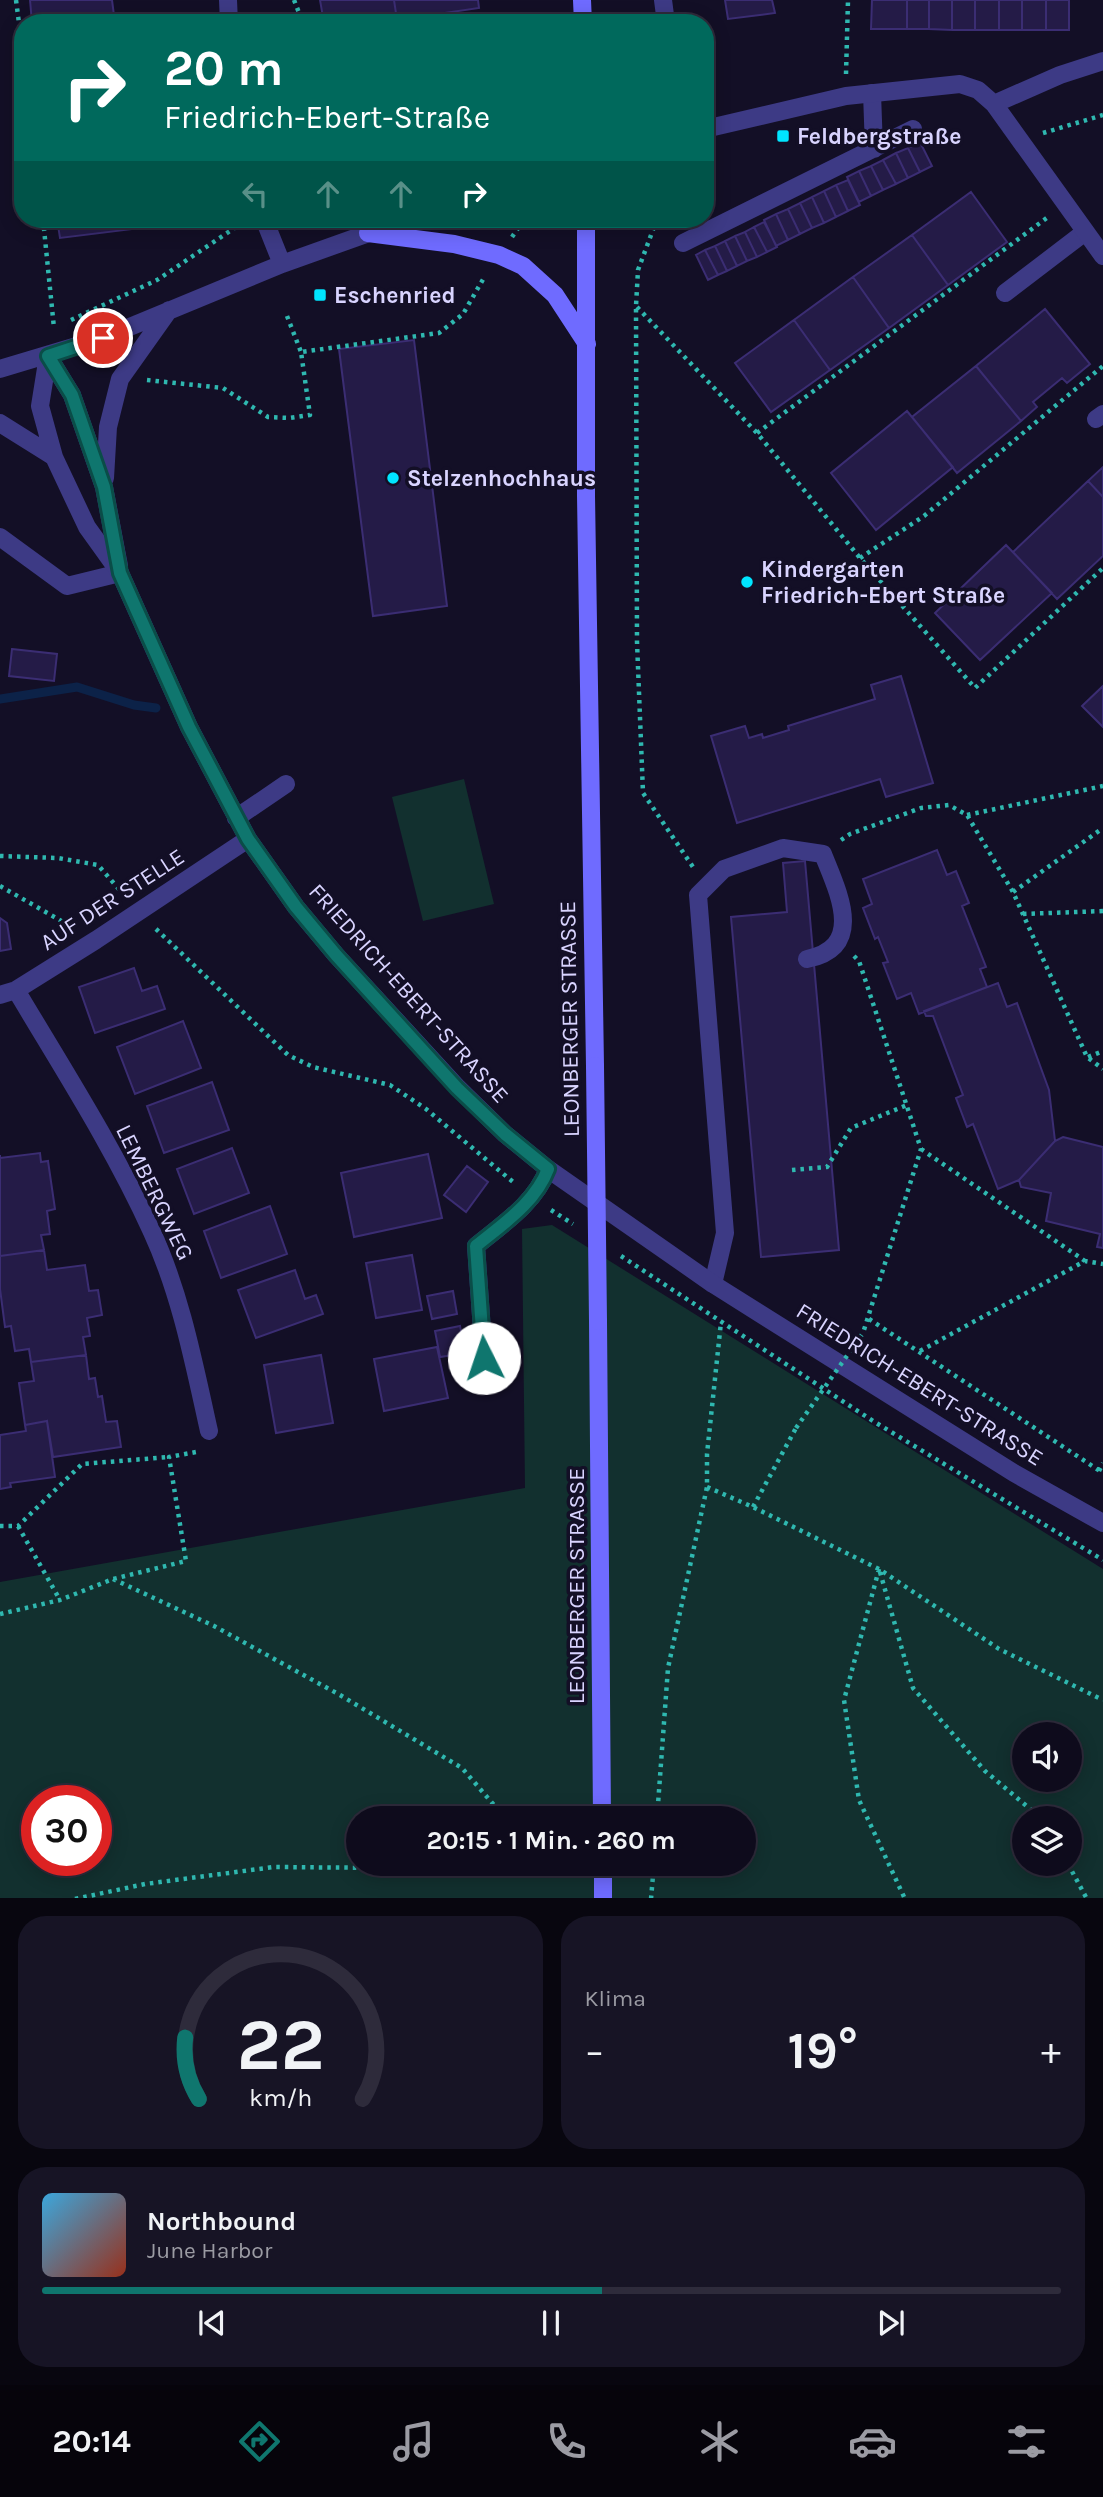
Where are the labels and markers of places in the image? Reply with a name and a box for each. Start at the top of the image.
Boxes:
place label: Feldbergstraße [797,123,962,150]
marker: Feldbergstraße [775,128,791,144]
place label: Eschenried [334,282,456,309]
marker: Eschenried [312,287,328,303]
pin [73,308,133,368]
place label: Stelzenhochhaus [407,465,596,492]
marker: Stelzenhochhaus [385,470,401,486]
place label: Kindergarten Friedrich-Ebert Straße [761,556,1005,609]
marker: Kindergarten Friedrich-Ebert Straße [739,574,755,590]

